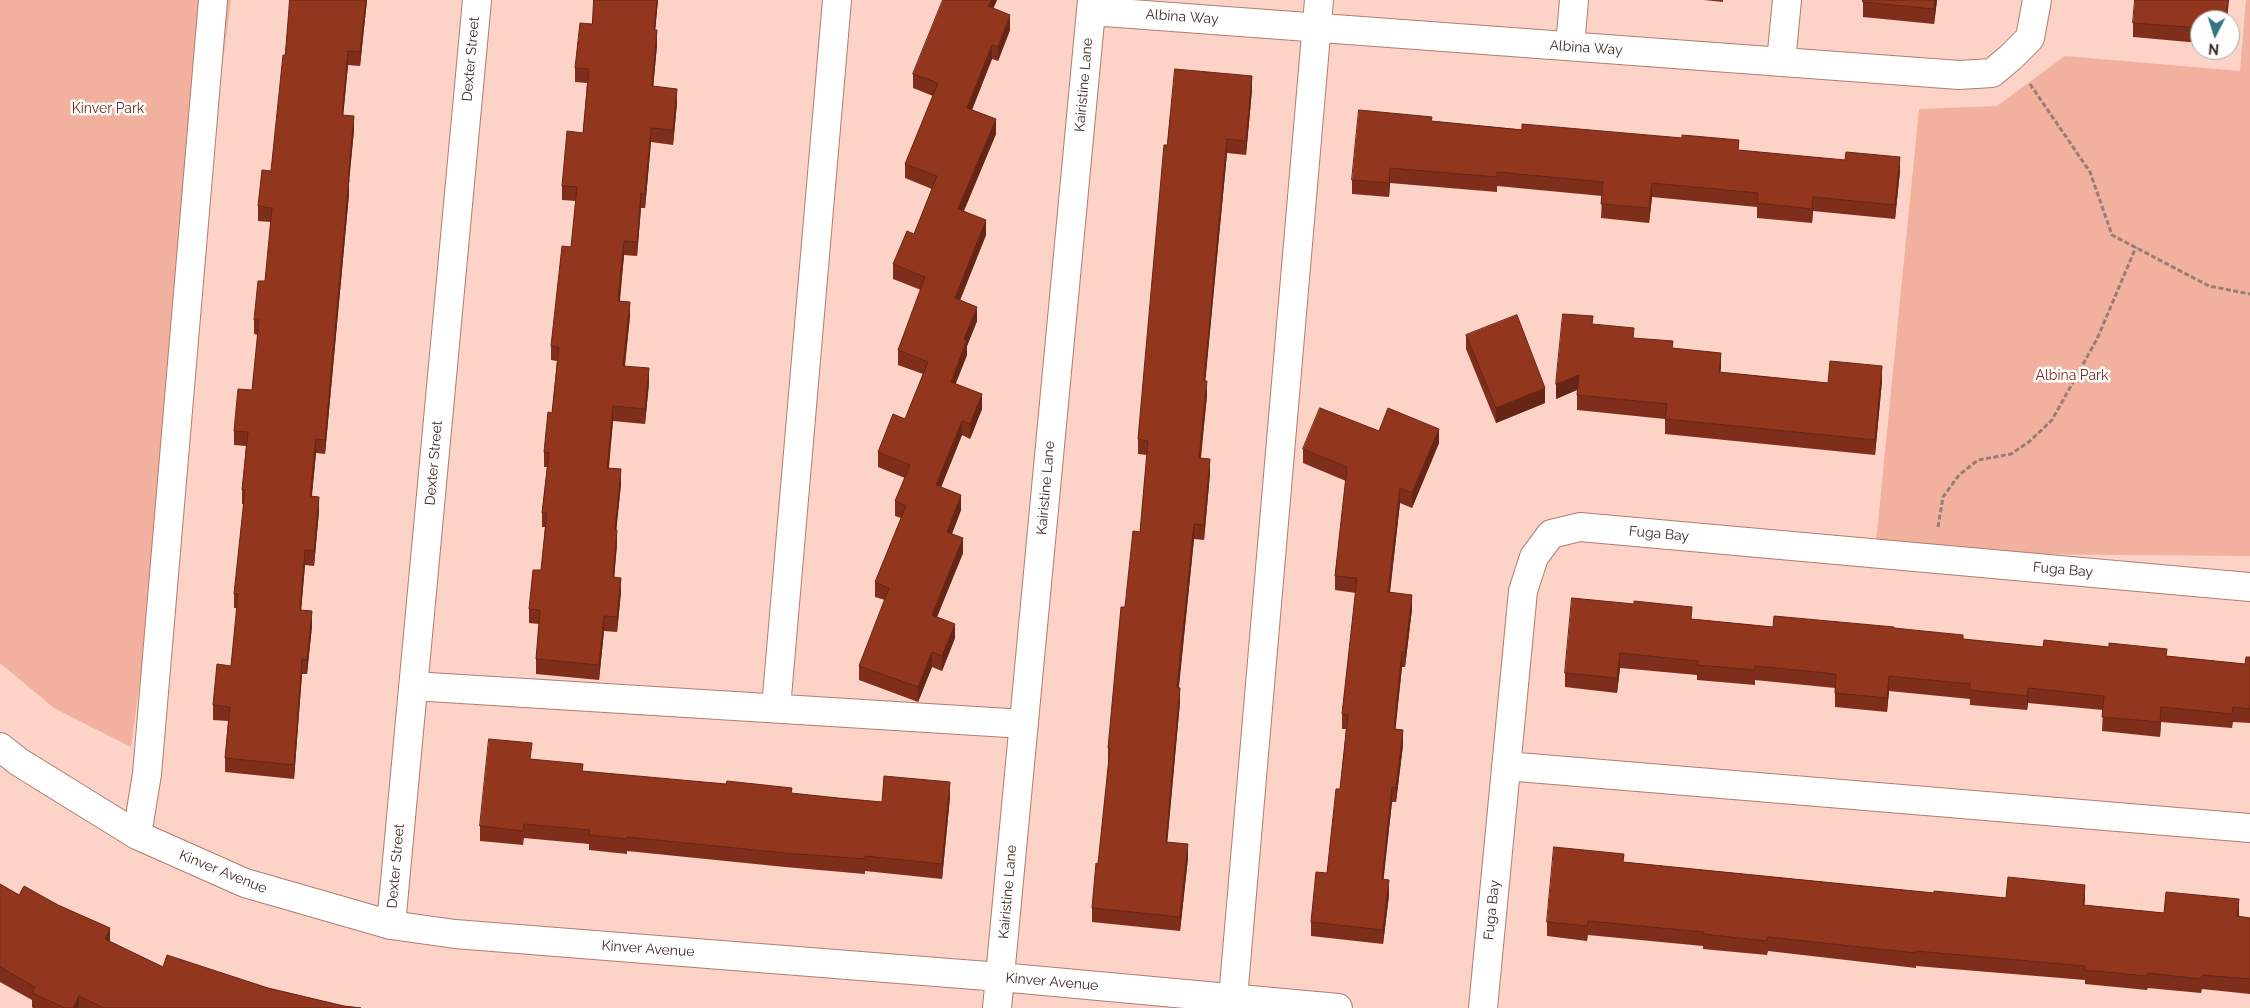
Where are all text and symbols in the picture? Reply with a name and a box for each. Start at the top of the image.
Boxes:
street label: Albina Way [1145,6,1219,28]
north arrow [2190,10,2240,60]
street label: Dexter Street [459,16,483,102]
street label: Kairistine Lane [1072,37,1096,133]
street label: Albina Way [1549,37,1623,59]
text: N [2208,41,2220,57]
park label: Kinver Park [72,101,144,117]
park label: Albina Park [2036,368,2108,384]
street label: Dexter Street [422,420,446,506]
street label: Kairistine Lane [1034,440,1058,536]
street label: Fuga Bay [1628,523,1690,545]
street label: Fuga Bay [2032,559,2094,581]
street label: Dexter Street [384,823,408,909]
street label: Kairistine Lane [996,844,1020,940]
street label: Kinver Avenue [177,847,269,897]
street label: Fuga Bay [1480,879,1504,941]
street label: Kinver Avenue [601,937,695,961]
street label: Kinver Avenue [1005,970,1099,994]

